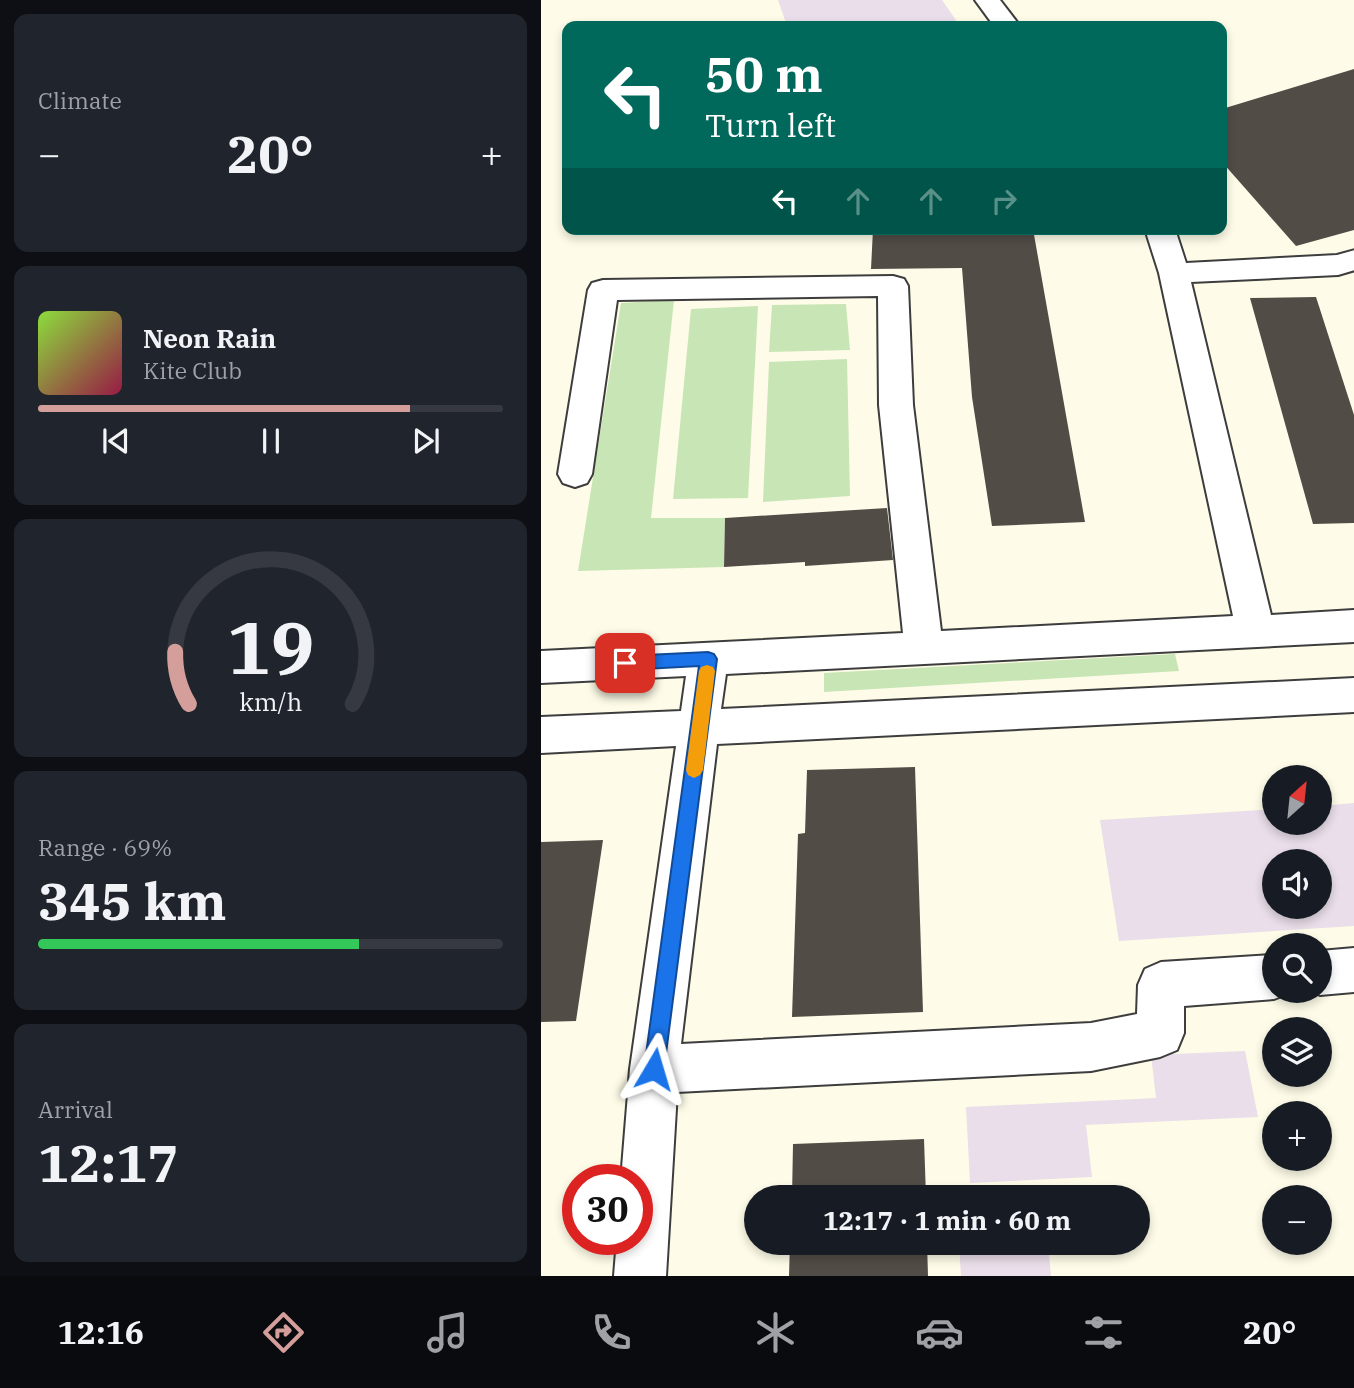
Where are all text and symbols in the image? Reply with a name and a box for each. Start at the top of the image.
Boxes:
text: 50 m [705,42,823,105]
icon: left [590,49,681,140]
text: Climate [38,85,122,115]
text: Turn left [705,104,836,146]
text: 20° [227,120,314,187]
text: − [38,129,61,178]
text: + [480,129,503,178]
icon: left [766,182,804,220]
icon: ahead [839,182,877,220]
icon: ahead [912,182,950,220]
icon: right [985,182,1023,220]
text: Neon Rain [143,321,276,355]
text: Kite Club [143,355,242,385]
icon: previous [97,422,135,460]
icon: pause [252,422,290,460]
icon: next [407,422,445,460]
text: 19 [227,599,314,694]
pin [595,633,655,693]
icon: arrive [606,644,644,682]
text: km/h [239,685,302,718]
north arrow [1262,765,1332,835]
map controls [1262,765,1332,1255]
text: Range · 69% [38,832,172,862]
button: sound [1262,849,1332,919]
text: 345 km [38,867,227,934]
button: search [1262,933,1332,1003]
button: layers [1262,1017,1332,1087]
position arrow [617,1032,691,1106]
text: Arrival [38,1094,113,1124]
button: + [1262,1101,1332,1171]
text: 12:17 [38,1129,179,1196]
speed limit sign: 30 [562,1164,653,1255]
button: − [1262,1185,1332,1255]
text: 12:17 · 1 min · 60 m [823,1203,1071,1237]
icon: directions [259,1308,308,1357]
icon: music [423,1308,472,1357]
icon: phone [587,1308,636,1357]
icon: climate [751,1308,800,1357]
icon: car [915,1308,964,1357]
icon: filters [1079,1308,1128,1357]
text: 12:16 [58,1311,144,1353]
text: 20° [1243,1311,1296,1353]

